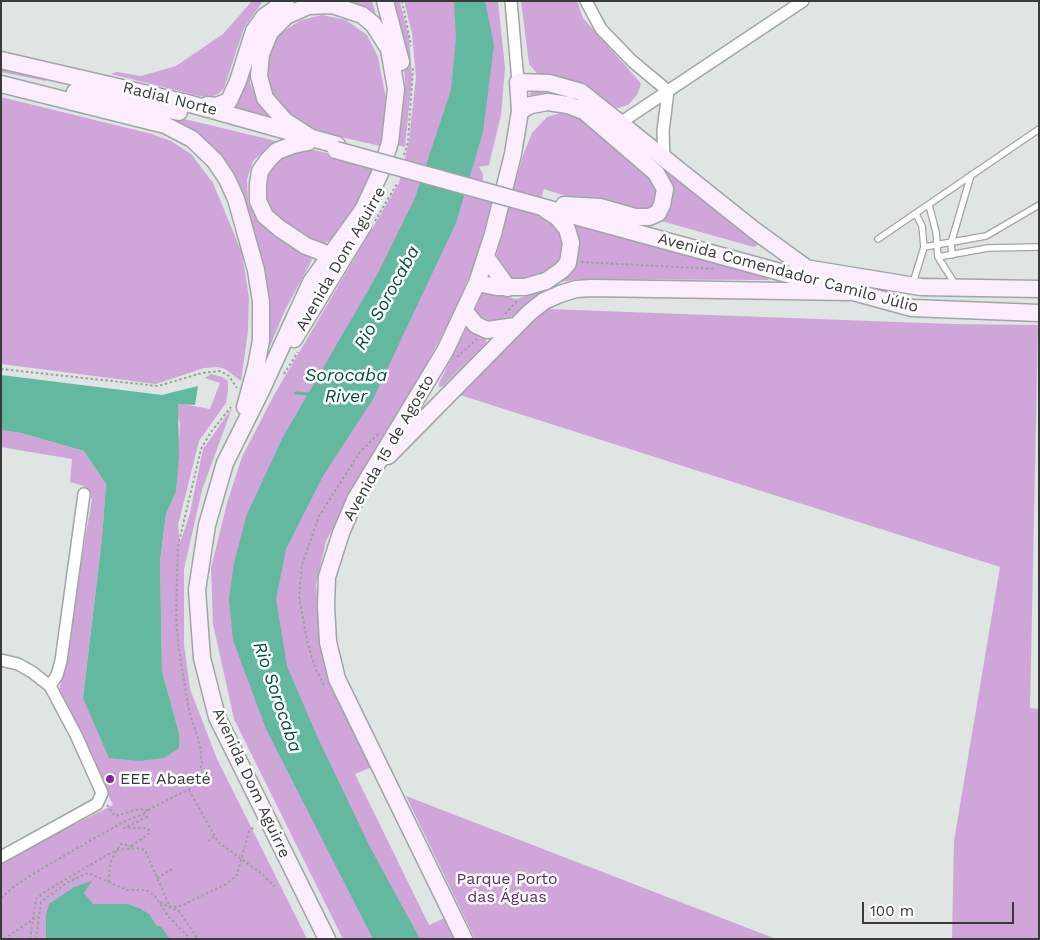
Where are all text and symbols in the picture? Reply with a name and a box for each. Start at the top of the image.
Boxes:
street label: Radial Norte [121,78,219,120]
street label: Avenida Dom Aguirre [292,183,390,335]
street label: Avenida Comendador Camilo Júlio [656,229,920,317]
water label: Rio Sorocaba [350,242,424,354]
water label: Sorocaba River [305,365,387,408]
street label: Avenida 15 de Agosto [339,372,439,524]
water label: Rio Sorocaba [248,639,306,755]
street label: Avenida Dom Aguirre [208,705,294,861]
place label: EEE Abaeté [120,769,211,789]
marker: EEE Abaeté [104,773,116,785]
park label: Parque Porto das Águas [456,869,558,907]
scale bar [865,892,1018,924]
text: 100 m [870,902,914,920]

